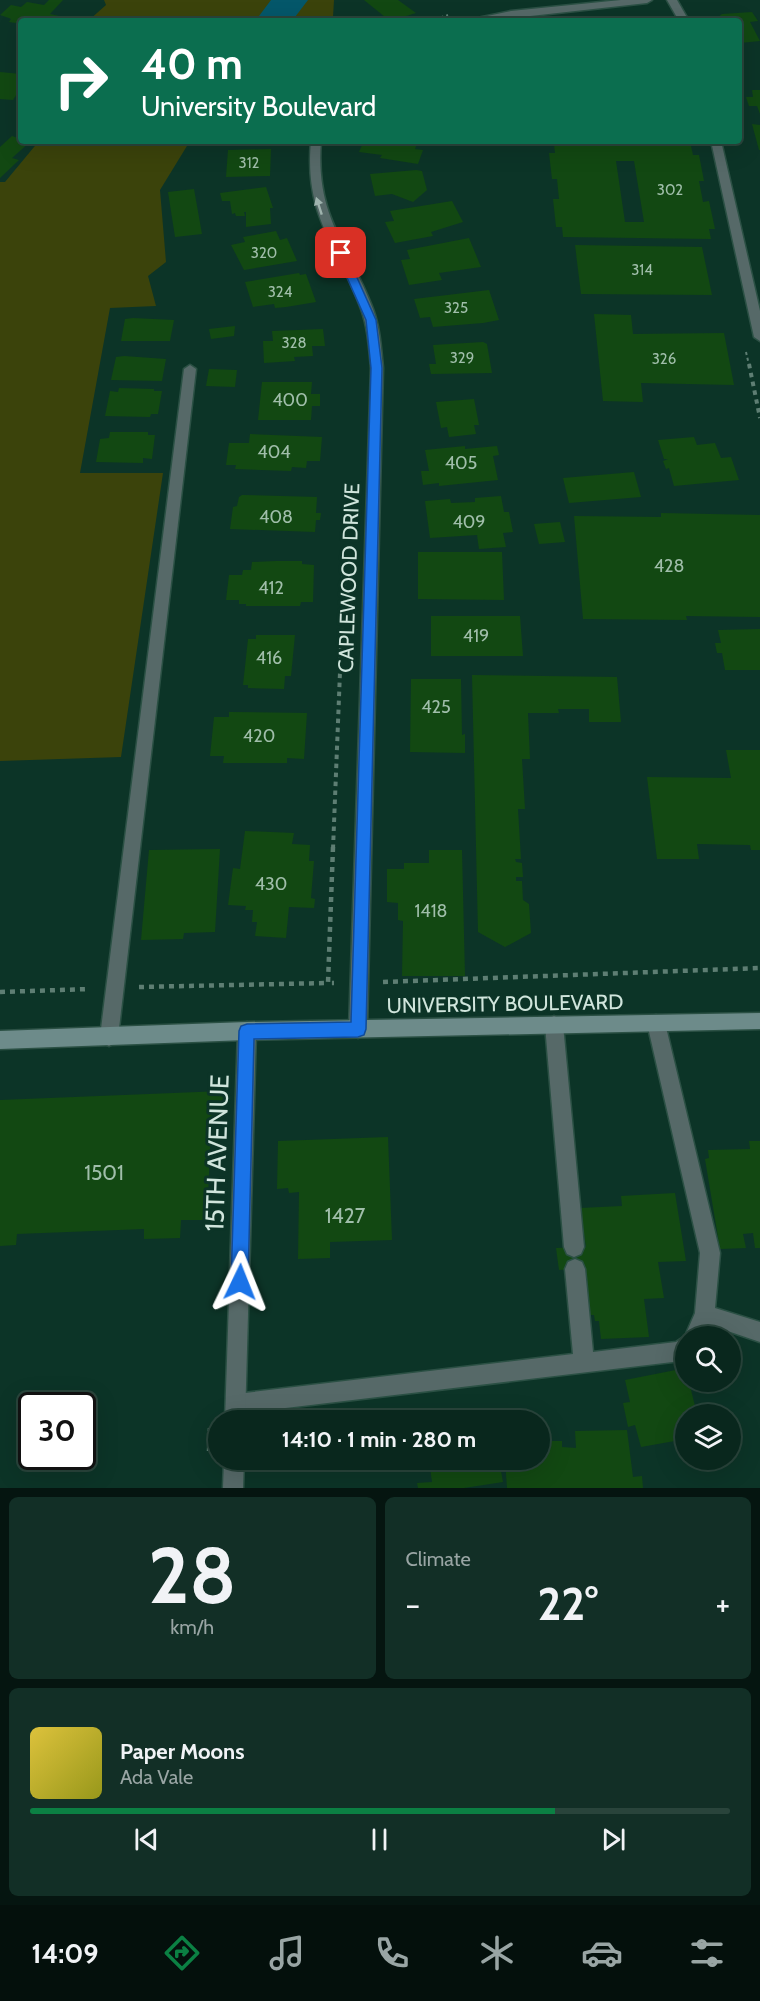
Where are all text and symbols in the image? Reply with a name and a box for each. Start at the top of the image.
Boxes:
text: 40 m [141,38,243,90]
icon: right [42,42,120,120]
text: University Boulevard [141,90,376,123]
house number: 312 [239,154,260,172]
house number: 302 [657,181,683,199]
one-way arrow [314,197,323,215]
pin [315,227,366,278]
icon: arrive [324,236,357,269]
house number: 320 [251,244,277,262]
house number: 314 [631,261,653,279]
house number: 324 [268,283,293,301]
house number: 325 [444,299,468,317]
house number: 328 [281,334,307,352]
house number: 329 [450,349,474,367]
house number: 326 [652,350,676,368]
house number: 400 [272,389,308,411]
house number: 404 [257,441,291,463]
house number: 405 [445,452,477,474]
street label: CAPLEWOOD DRIVE [333,483,364,673]
house number: 408 [259,506,293,528]
house number: 409 [452,511,486,533]
house number: 428 [654,555,684,577]
house number: 412 [258,577,284,599]
house number: 419 [463,625,489,647]
house number: 416 [256,647,282,669]
house number: 425 [421,696,451,718]
house number: 420 [243,725,275,747]
house number: 430 [255,873,287,895]
house number: 1418 [414,900,448,922]
street label: UNIVERSITY BOULEVARD [386,989,623,1018]
street label: 15TH AVENUE [198,1074,236,1232]
house number: 1501 [84,1160,124,1185]
house number: 1427 [325,1203,366,1228]
position arrow [208,1250,272,1314]
map controls [675,1326,741,1470]
button: search [675,1326,741,1392]
speed limit sign: 30 [18,1392,96,1470]
button: layers [675,1404,741,1470]
text: 14:10 · 1 min · 280 m [282,1426,476,1453]
text: 28 [148,1528,236,1623]
text: Climate [406,1547,471,1571]
text: 22° [537,1577,598,1631]
text: − [406,1584,420,1624]
text: + [715,1584,730,1624]
text: km/h [170,1615,214,1639]
text: Paper Moons [120,1738,244,1765]
text: Ada Vale [120,1765,193,1789]
icon: previous [130,1823,163,1856]
icon: pause [363,1823,396,1856]
icon: next [597,1823,630,1856]
icon: directions [161,1932,203,1974]
icon: music [266,1932,308,1974]
icon: phone [371,1932,413,1974]
icon: climate [476,1932,518,1974]
icon: car [581,1932,623,1974]
icon: filters [686,1932,728,1974]
text: 14:09 [32,1937,98,1970]

